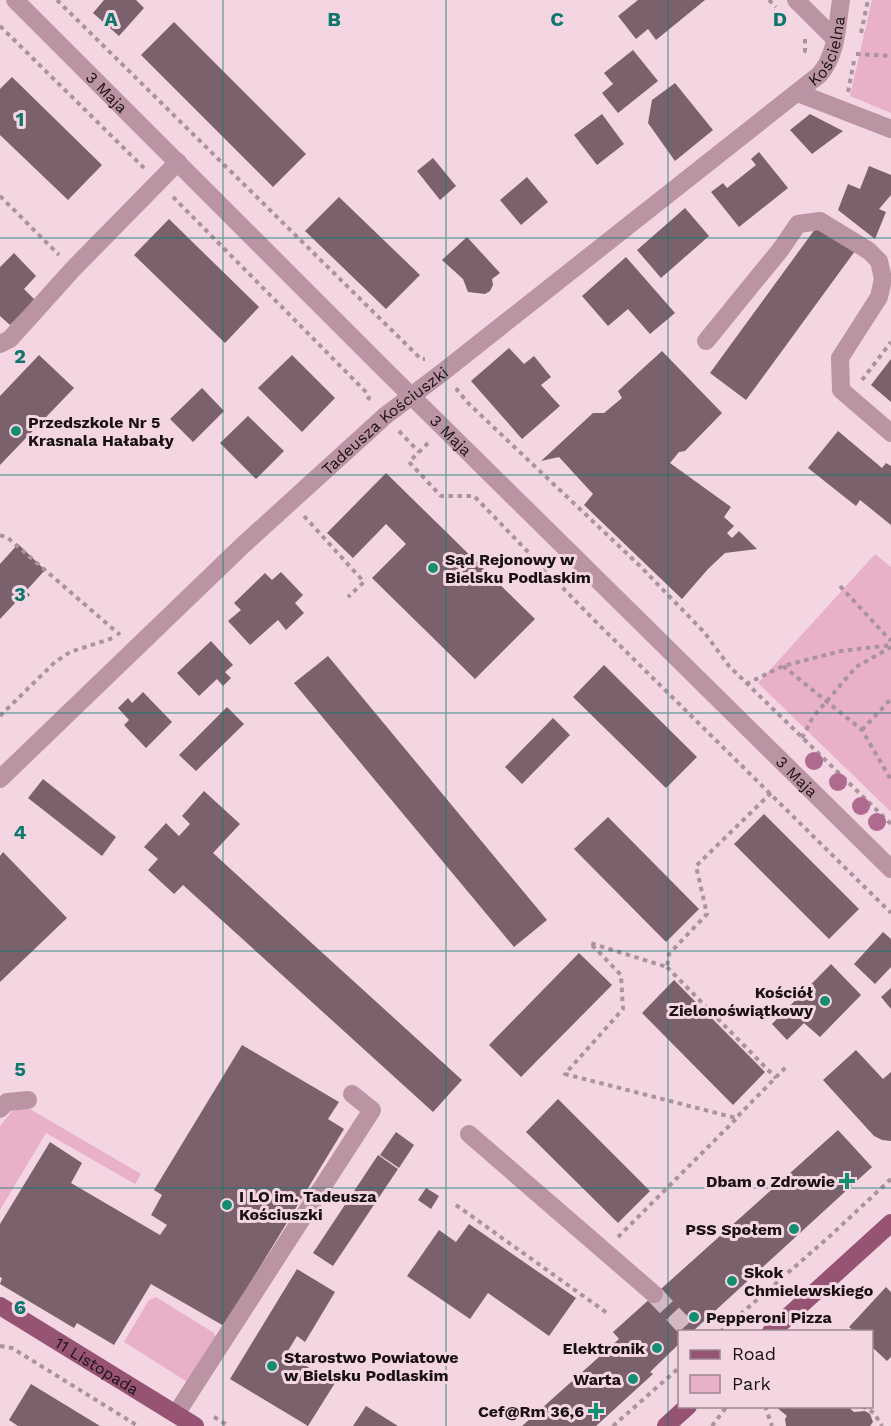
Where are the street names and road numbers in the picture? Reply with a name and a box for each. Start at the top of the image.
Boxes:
street label: Kościelna [804,15,848,89]
street label: 3 Maja [82,67,132,117]
street label: Tadeusza Kościuszki [318,362,452,479]
street label: 3 Maja [426,411,476,460]
street label: 3 Maja [772,752,822,801]
street label: 11 Listopada [52,1333,142,1399]

